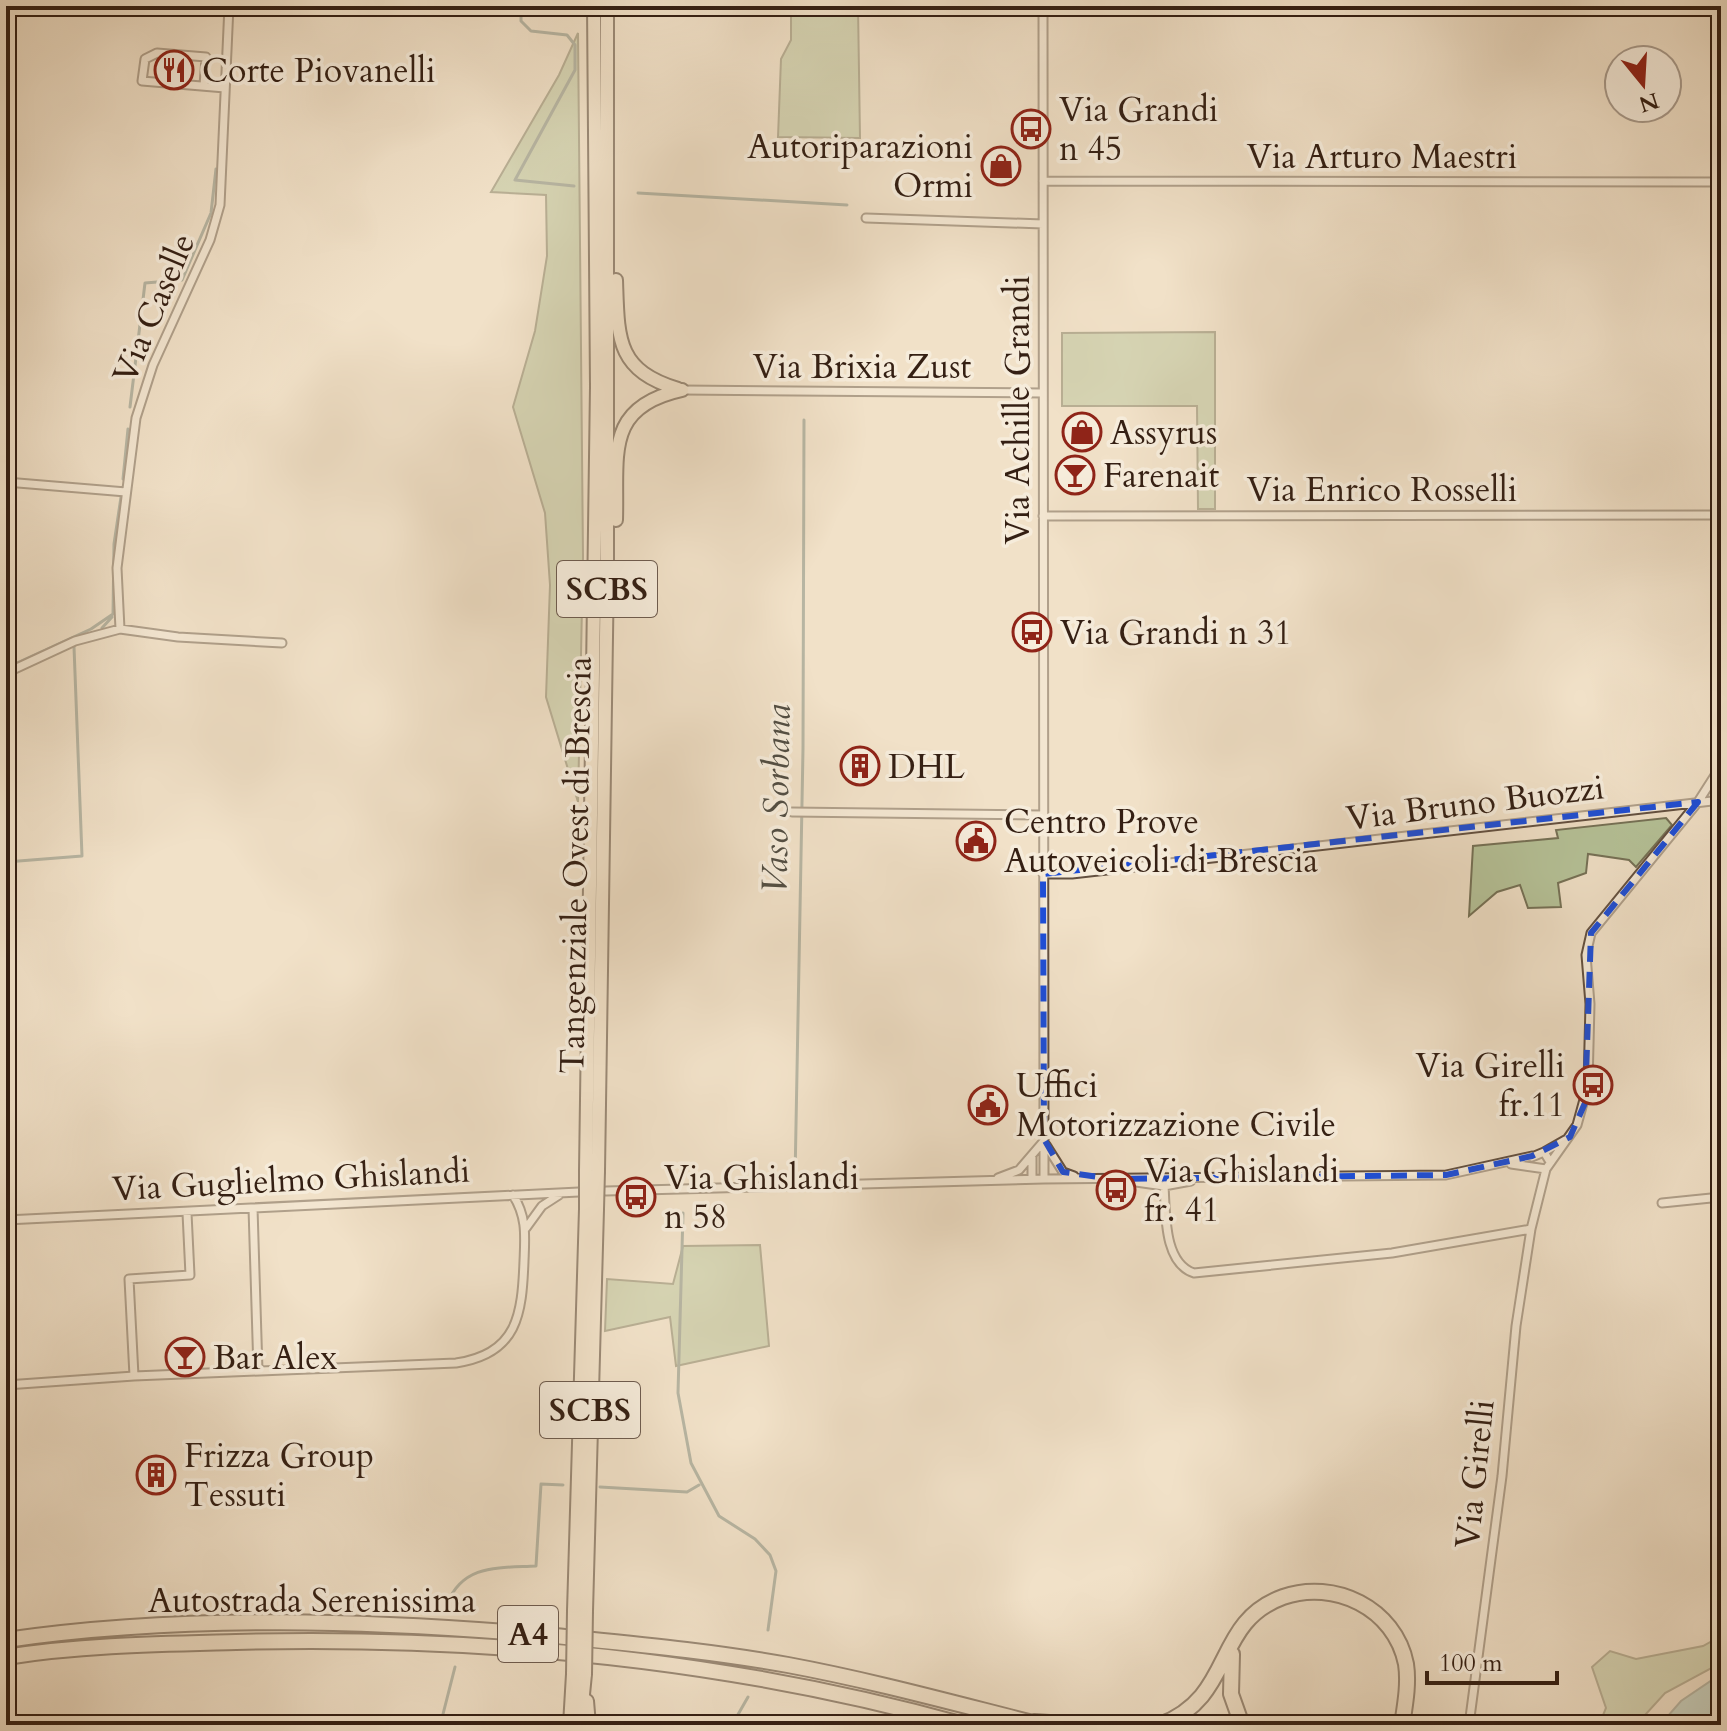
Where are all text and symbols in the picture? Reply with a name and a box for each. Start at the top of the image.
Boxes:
north arrow [1603,44,1683,124]
place label: Corte Piovanelli [202,48,436,94]
restaurant icon: Corte Piovanelli [153,49,195,91]
text: N [1635,85,1663,119]
place label: Via Grandi n 45 [1059,87,1218,172]
bus stop icon: Via Grandi n 45 [1010,108,1052,150]
place label: Autoriparazioni Ormi [747,124,973,209]
street label: Via Arturo Maestri [1247,134,1517,180]
shop icon: Autoriparazioni Ormi [980,145,1022,187]
street label: Via Caselle [102,226,206,390]
street label: Via Achille Grandi [995,275,1041,545]
street label: Via Brixia Zust [753,344,972,390]
place label: Assyrus [1110,410,1217,456]
shop icon: Assyrus [1061,411,1103,453]
place label: Farenait [1103,453,1219,499]
bar icon: Farenait [1054,454,1096,496]
street label: Via Enrico Rosselli [1247,467,1517,513]
road number: SCBS [557,561,657,617]
place label: Via Grandi n 31 [1060,610,1292,656]
bus stop icon: Via Grandi n 31 [1011,611,1053,653]
street label: Tangenziale Ovest di Brescia [549,656,603,1074]
water label: Vaso Sorbana [750,704,803,894]
place label: DHL [888,744,965,790]
building icon: DHL [839,745,881,787]
street label: Via Bruno Buozzi [1344,764,1607,842]
place label: Centro Prove Autoveicoli di Brescia [1004,799,1319,884]
public building icon: Centro Prove Autoveicoli di Brescia [955,820,997,862]
place label: Via Girelli fr.11 [1415,1043,1565,1128]
place label: Uffici Motorizzazione Civile [1016,1063,1336,1148]
bus stop icon: Via Girelli fr.11 [1572,1064,1614,1106]
public building icon: Uffici Motorizzazione Civile [967,1084,1009,1126]
street label: Via Guglielmo Ghislandi [111,1148,471,1212]
place label: Via Ghislandi fr. 41 [1144,1148,1339,1233]
place label: Via Ghislandi n 58 [664,1155,859,1240]
bus stop icon: Via Ghislandi fr. 41 [1095,1169,1137,1211]
bus stop icon: Via Ghislandi n 58 [615,1176,657,1218]
place label: Bar Alex [213,1335,338,1381]
bar icon: Bar Alex [164,1336,206,1378]
road number: SCBS [540,1382,640,1438]
street label: Via Girelli [1444,1397,1506,1551]
place label: Frizza Group Tessuti [184,1433,374,1518]
building icon: Frizza Group Tessuti [135,1454,177,1496]
street label: Autostrada Serenissima [148,1578,476,1624]
road number: A4 [498,1606,558,1662]
scale bar [1427,1635,1557,1685]
text: 100 m [1439,1647,1503,1680]

